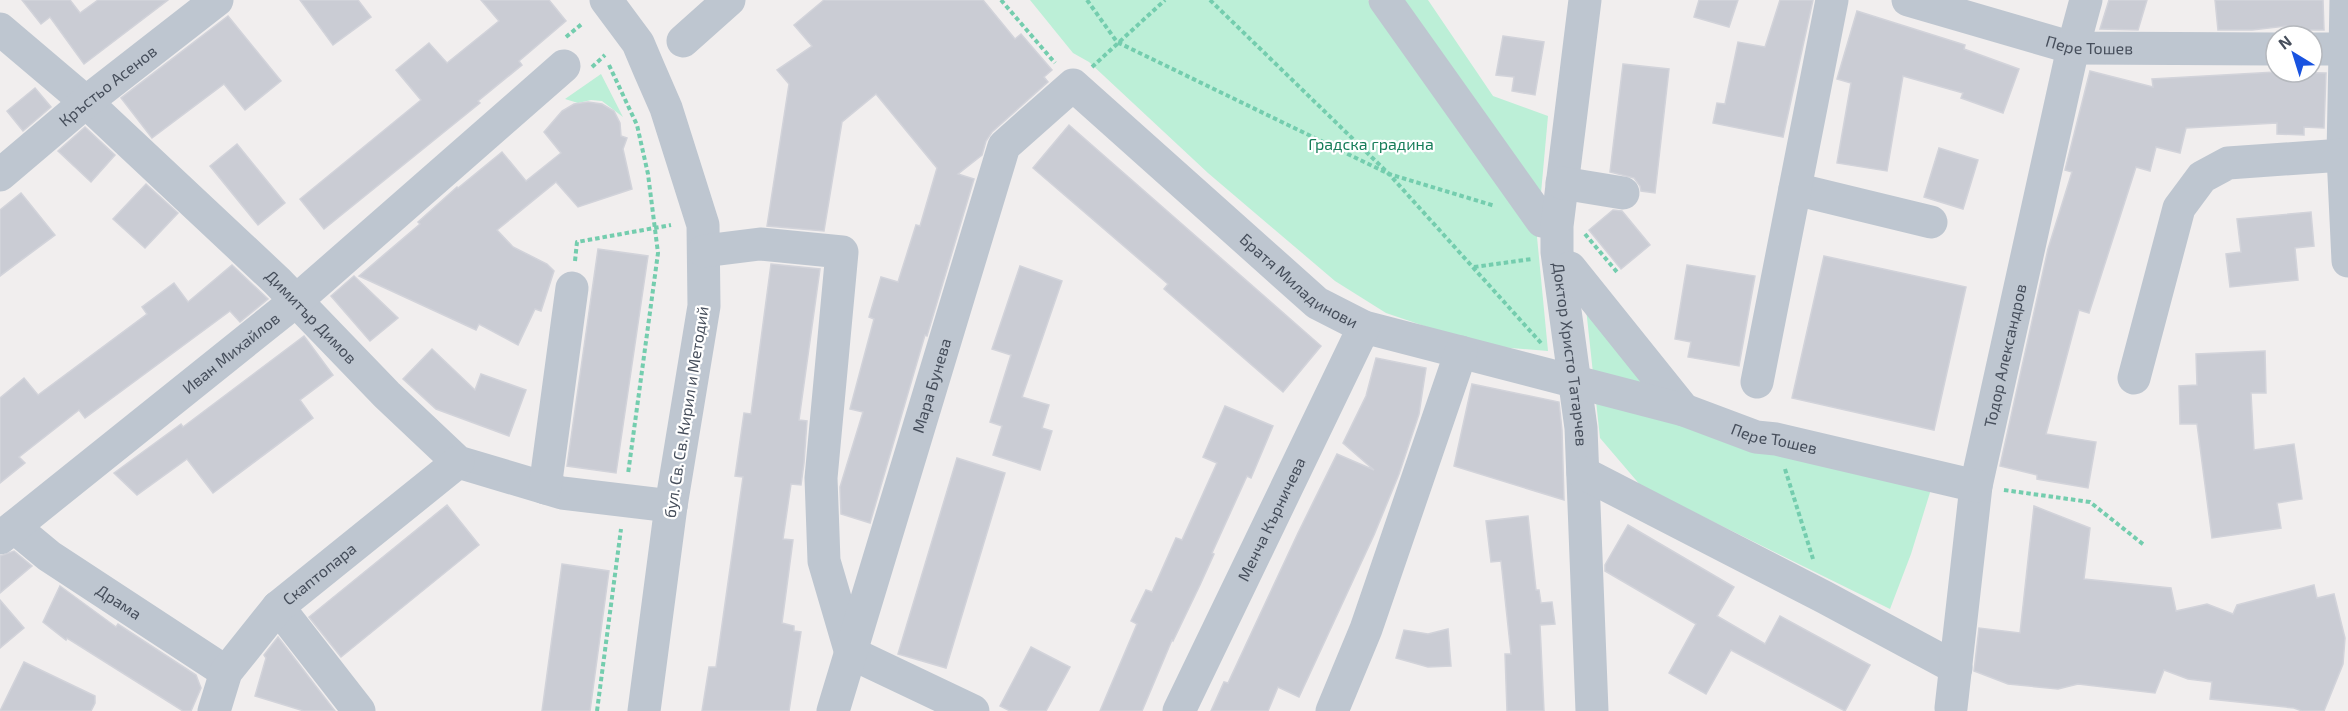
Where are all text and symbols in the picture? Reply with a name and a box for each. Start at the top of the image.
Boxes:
north arrow [2264,24,2324,84]
street label: Пере Тошев [2044,31,2133,57]
text: N [2274,31,2295,53]
street label: Кръстьо Асенов [55,41,160,130]
park label: Градска градина [1308,134,1434,153]
street label: Братя Миладинови [1236,229,1361,331]
street label: Доктор Христо Татарчев [1549,261,1592,447]
street label: Димитър Димов [262,265,361,367]
street label: Тодор Александров [1979,282,2030,429]
street label: бул. Св. Св. Кирил и Методий [659,305,713,519]
street label: Иван Михайлов [178,308,283,397]
street label: Мара Бунева [908,336,954,435]
street label: Пере Тошев [1729,419,1819,457]
street label: Менча Кърничева [1233,454,1309,584]
street label: Скаптопара [278,538,359,609]
street label: Драма [93,580,145,623]

